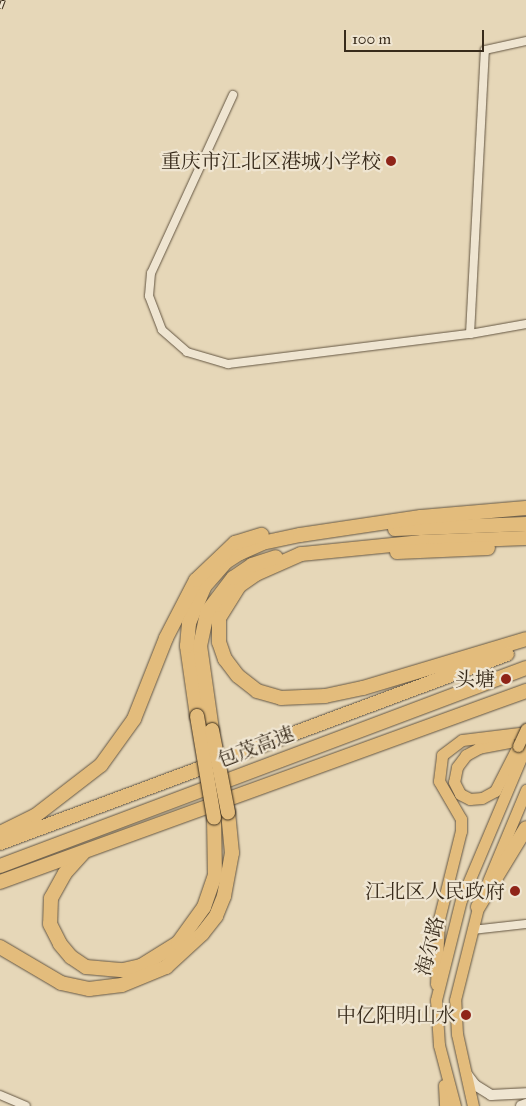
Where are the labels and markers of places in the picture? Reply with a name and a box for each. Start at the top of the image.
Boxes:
place label: 重庆市江北区港城小学校 [161,149,381,173]
marker: 重庆市江北区港城小学校 [385,155,397,167]
place label: 头塘 [455,667,495,691]
marker: 头塘 [499,672,513,686]
place label: 江北区人民政府 [365,879,505,903]
marker: 江北区人民政府 [509,885,521,897]
place label: 中亿阳明山水 [336,1003,456,1027]
marker: 中亿阳明山水 [460,1009,472,1021]

